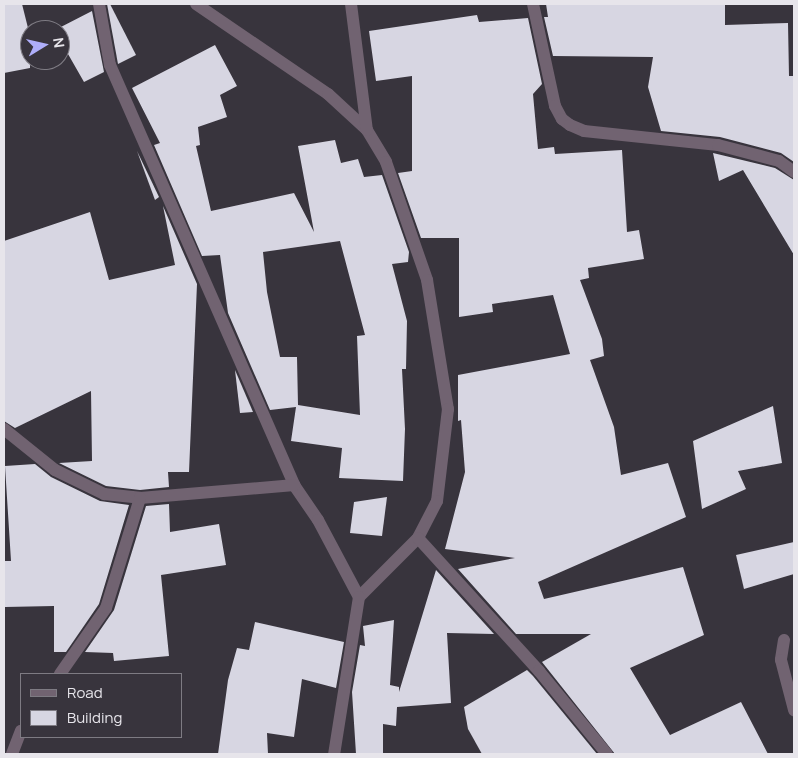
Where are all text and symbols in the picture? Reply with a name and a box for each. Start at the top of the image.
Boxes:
north arrow [20,20,70,70]
text: N [49,36,69,49]
legend [20,673,182,738]
text: Road [67,682,103,703]
text: Building [67,707,122,728]

